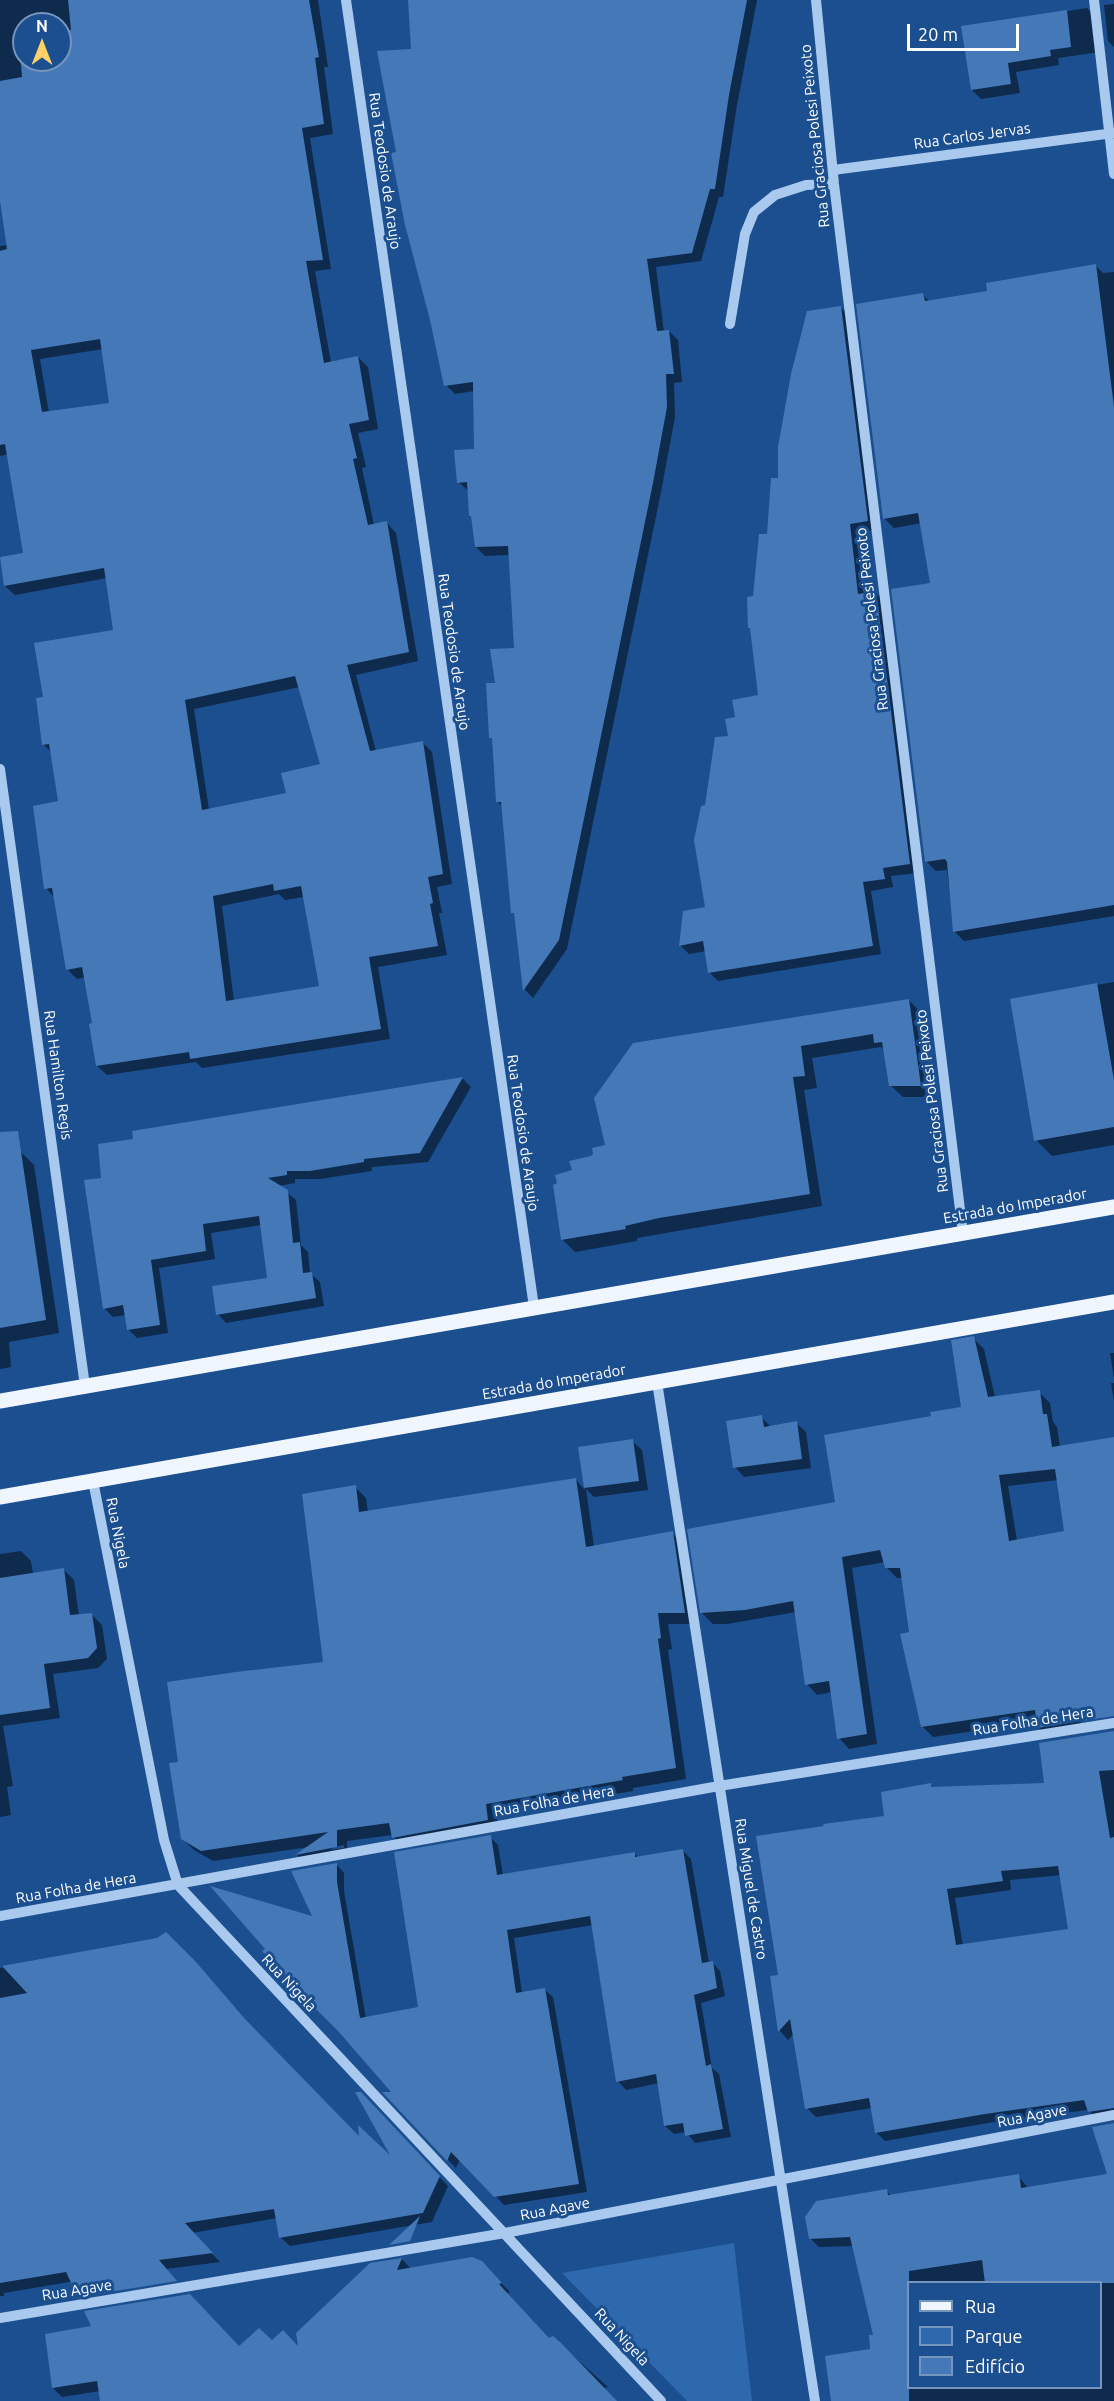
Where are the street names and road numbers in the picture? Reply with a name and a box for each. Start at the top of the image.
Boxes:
street label: Rua Graciosa Polesi Peixoto [796,43,834,229]
street label: Rua Teodosio de Araujo [365,91,405,251]
street label: Rua Carlos Jervas [913,119,1031,153]
street label: Rua Graciosa Polesi Peixoto [852,526,892,712]
street label: Rua Teodosio de Araujo [434,572,474,732]
street label: Rua Graciosa Polesi Peixoto [912,1008,952,1194]
street label: Rua Hamilton Regis [40,1009,76,1141]
street label: Rua Teodosio de Araujo [503,1053,543,1213]
street label: Estrada do Imperador [942,1184,1088,1228]
street label: Estrada do Imperador [481,1360,627,1404]
street label: Rua Nigela [102,1496,134,1570]
street label: Rua Folha de Hera [971,1703,1095,1739]
street label: Rua Folha de Hera [492,1782,616,1820]
street label: Rua Miguel de Castro [731,1817,771,1961]
street label: Rua Folha de Hera [14,1869,138,1907]
street label: Rua Nigela [258,1951,320,2015]
street label: Rua Agave [996,2100,1068,2132]
street label: Rua Agave [519,2193,591,2225]
street label: Rua Agave [41,2276,113,2304]
street label: Rua Nigela [591,2305,653,2369]

